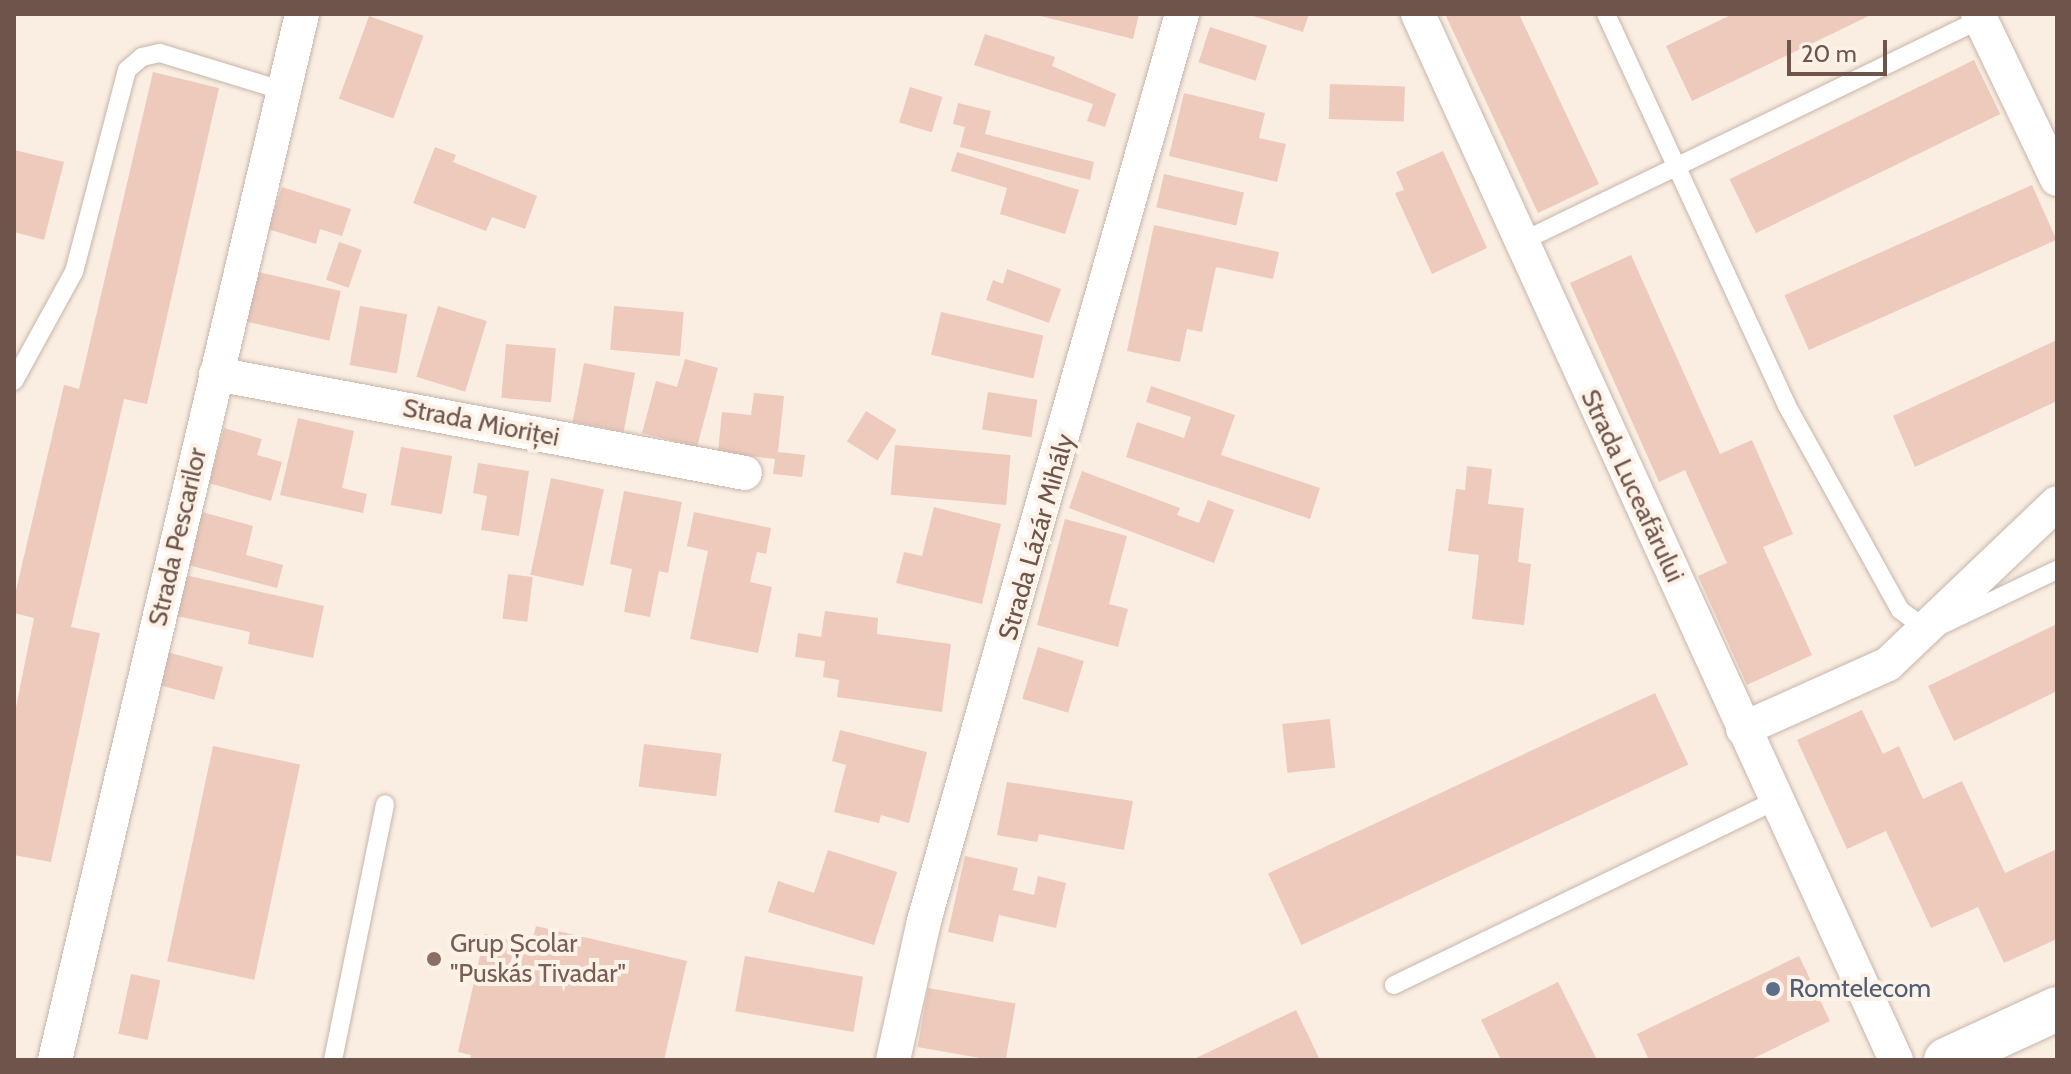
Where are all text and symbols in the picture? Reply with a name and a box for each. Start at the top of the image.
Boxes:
scale bar [1791,24,1891,74]
text: 20 m [1801,39,1857,68]
street label: Strada Luceafărului [1574,385,1690,587]
street label: Strada Mioriței [400,393,562,453]
street label: Strada Lázár Mihály [993,430,1081,644]
street label: Strada Pescarilor [142,445,214,629]
place label: Grup Școlar "Puskás Tivadar" [450,928,626,990]
marker: Grup Școlar "Puskás Tivadar" [425,950,443,968]
place label: Romtelecom [1789,973,1931,1005]
marker: Romtelecom [1764,980,1782,998]

